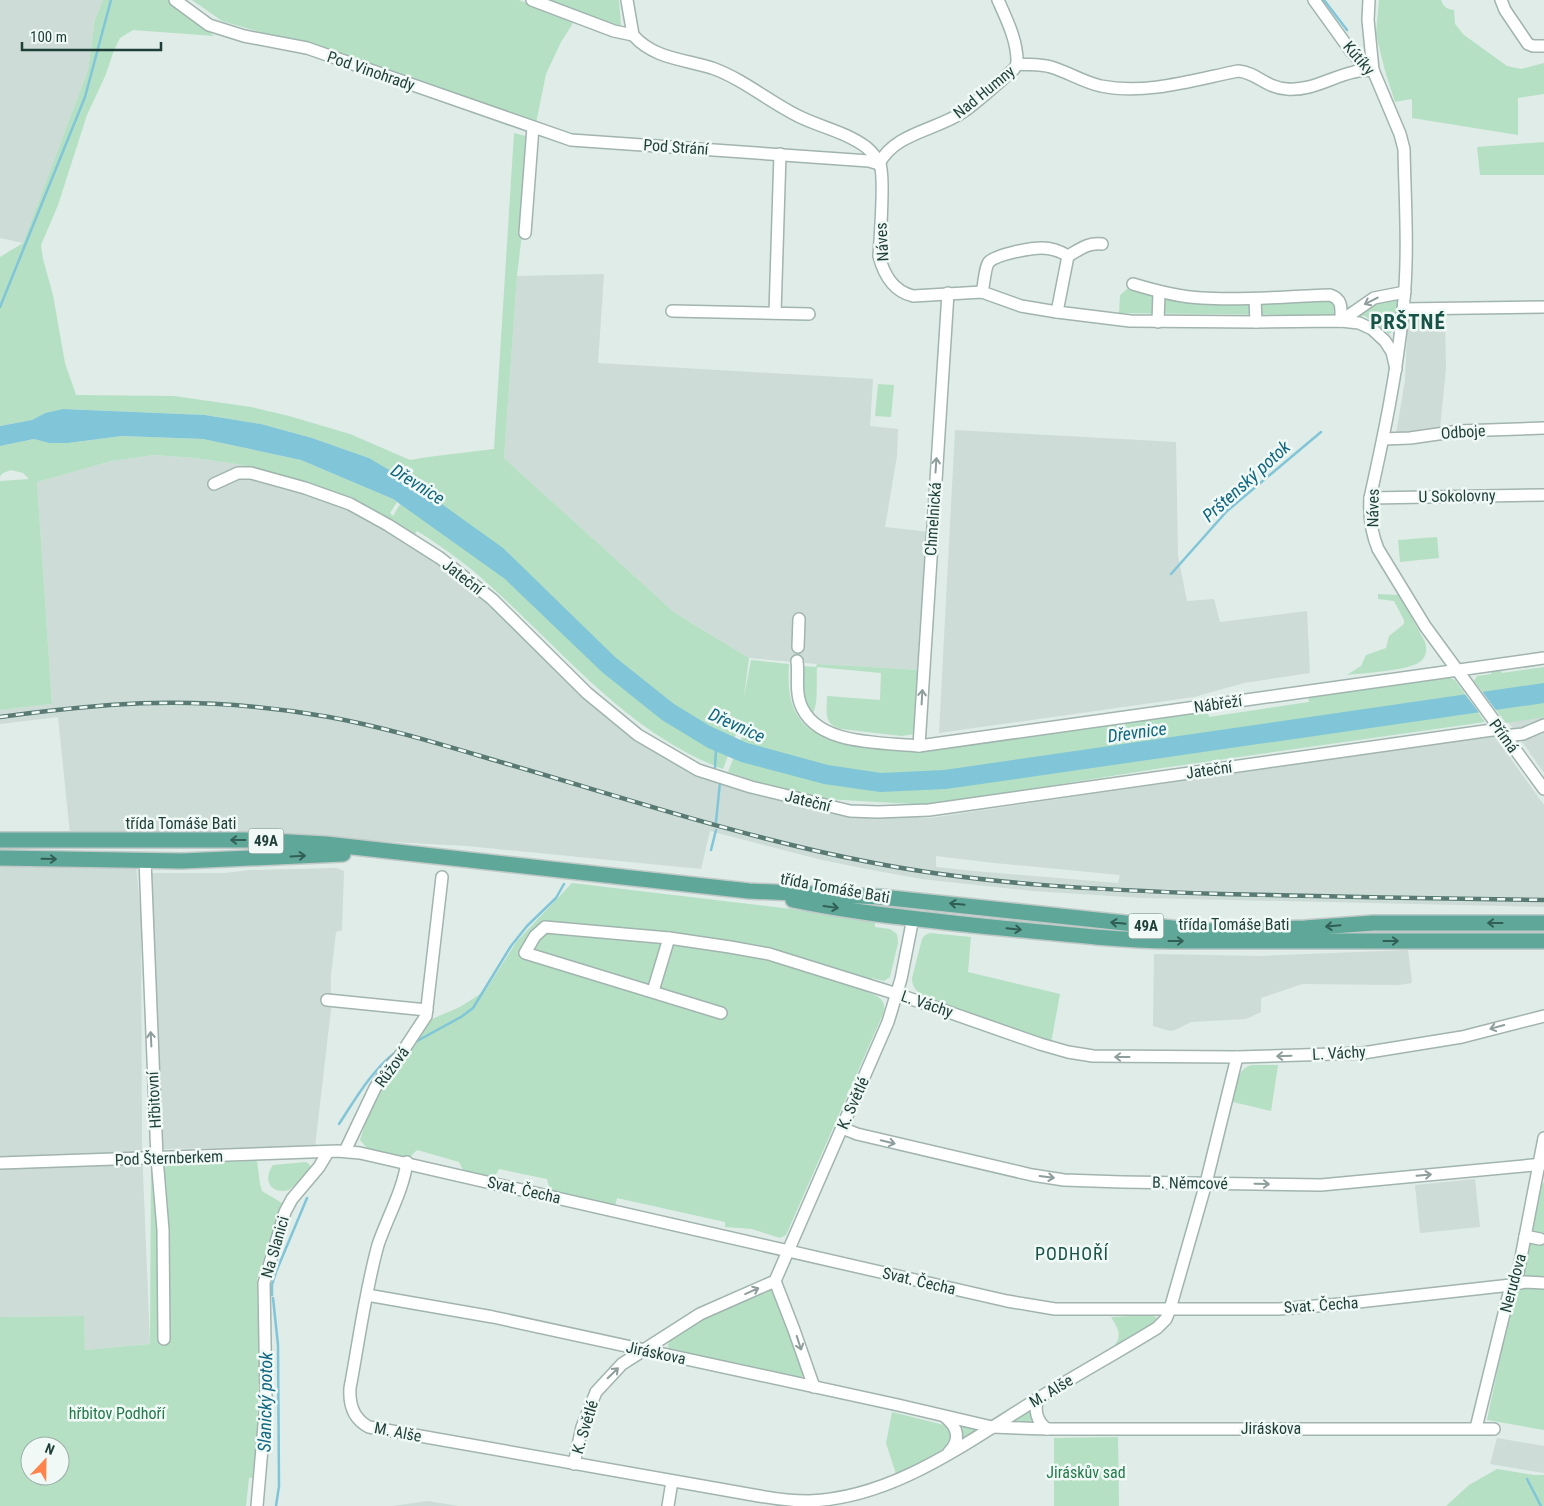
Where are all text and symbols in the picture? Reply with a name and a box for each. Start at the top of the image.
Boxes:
scale bar [22,20,161,52]
text: 100 m [30,28,67,46]
street label: Kútíky [1339,37,1379,79]
street label: Pod Vinohrady [325,47,418,95]
street label: Nad Humny [950,61,1019,122]
street label: Pod Strání [643,135,710,159]
street label: Náves [871,222,893,262]
one-way arrow [1363,296,1378,306]
district label: PRŠTNÉ [1370,310,1446,334]
street label: Odboje [1440,421,1486,443]
water label: Prštenský potok [1198,435,1295,526]
one-way arrow [932,457,941,473]
water label: Dřevnice [387,459,449,509]
street label: Chmelnická [921,482,945,556]
street label: U Sokolovny [1418,486,1496,506]
street label: Náves [1363,488,1383,528]
street label: Jateční [439,555,488,600]
one-way arrow [918,690,927,706]
street label: Nábřeží [1193,691,1245,717]
water label: Dřevnice [706,703,768,747]
street label: Přímá [1485,715,1523,757]
water label: Dřevnice [1106,717,1168,747]
street label: Jateční [1185,757,1235,783]
street label: Jateční [783,786,834,816]
street label: třída Tomáše Bati [126,814,236,833]
road number: 49A [248,828,284,854]
one-way arrow [230,835,246,845]
one-way arrow [290,852,306,861]
one-way arrow [40,854,56,864]
street label: třída Tomáše Bati [779,869,891,907]
one-way arrow [949,899,965,909]
one-way arrow [822,902,838,912]
road number: 49A [1128,914,1164,938]
street label: třída Tomáše Bati [1179,915,1289,934]
one-way arrow [1111,918,1127,927]
one-way arrow [1488,918,1504,928]
one-way arrow [1325,921,1341,931]
one-way arrow [1005,924,1021,934]
one-way arrow [1167,936,1183,946]
one-way arrow [1382,936,1398,946]
street label: L. Váchy [899,986,956,1022]
one-way arrow [1489,1023,1505,1033]
one-way arrow [147,1031,156,1047]
street label: L. Váchy [1312,1042,1367,1064]
street label: Růžová [371,1043,413,1091]
one-way arrow [1277,1051,1293,1060]
one-way arrow [1114,1052,1130,1062]
street label: Hřbitovní [143,1070,165,1129]
street label: K. Světlé [833,1074,873,1132]
one-way arrow [880,1138,896,1147]
street label: Pod Šternberkem [114,1147,224,1169]
one-way arrow [1415,1170,1431,1180]
street label: Svat. Čecha [485,1171,563,1208]
one-way arrow [1039,1172,1055,1182]
street label: B. Němcové [1152,1173,1228,1193]
one-way arrow [1253,1179,1269,1189]
street label: Na Slanici [257,1214,293,1280]
district label: PODHOŘÍ [1035,1243,1110,1264]
street label: Nerudova [1496,1251,1530,1315]
street label: Svat. Čecha [880,1262,958,1299]
one-way arrow [744,1285,759,1295]
street label: Svat. Čecha [1283,1292,1359,1317]
one-way arrow [794,1334,804,1350]
street label: Jiráskova [624,1337,688,1369]
water label: Slanický potok [254,1351,276,1452]
one-way arrow [607,1367,619,1379]
street label: M. Alše [1026,1371,1076,1411]
street label: K. Světlé [568,1398,602,1456]
park label: hřbitov Podhoří [69,1404,166,1423]
street label: M. Alše [373,1418,423,1446]
street label: Jiráskova [1241,1419,1301,1438]
north arrow [20,1436,70,1486]
text: N [43,1440,57,1458]
park label: Jiráskův sad [1046,1463,1126,1482]

